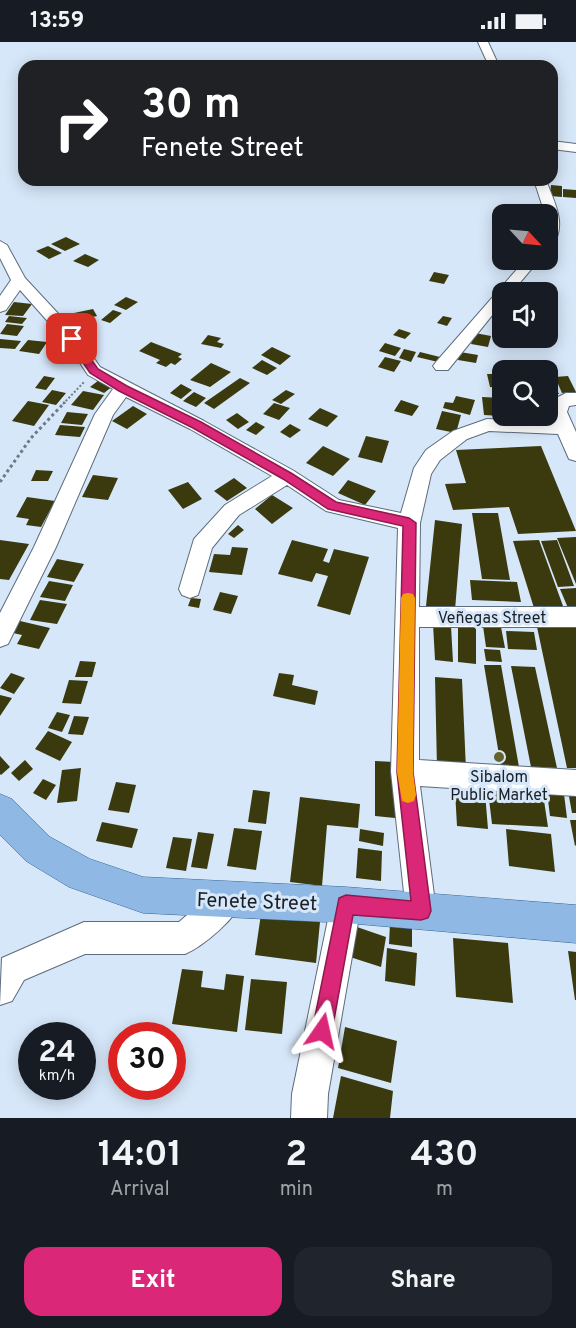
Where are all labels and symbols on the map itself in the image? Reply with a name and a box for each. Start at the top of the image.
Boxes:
north arrow [492,204,558,270]
pin [46,313,97,364]
street label: Veñegas Street [438,609,546,629]
marker: Sibalom Public Market [492,750,506,764]
place label: Sibalom Public Market [450,768,548,806]
street label: Fenete Street [196,888,318,918]
position arrow [290,999,354,1063]
speed limit sign: 30 [108,1022,186,1100]

